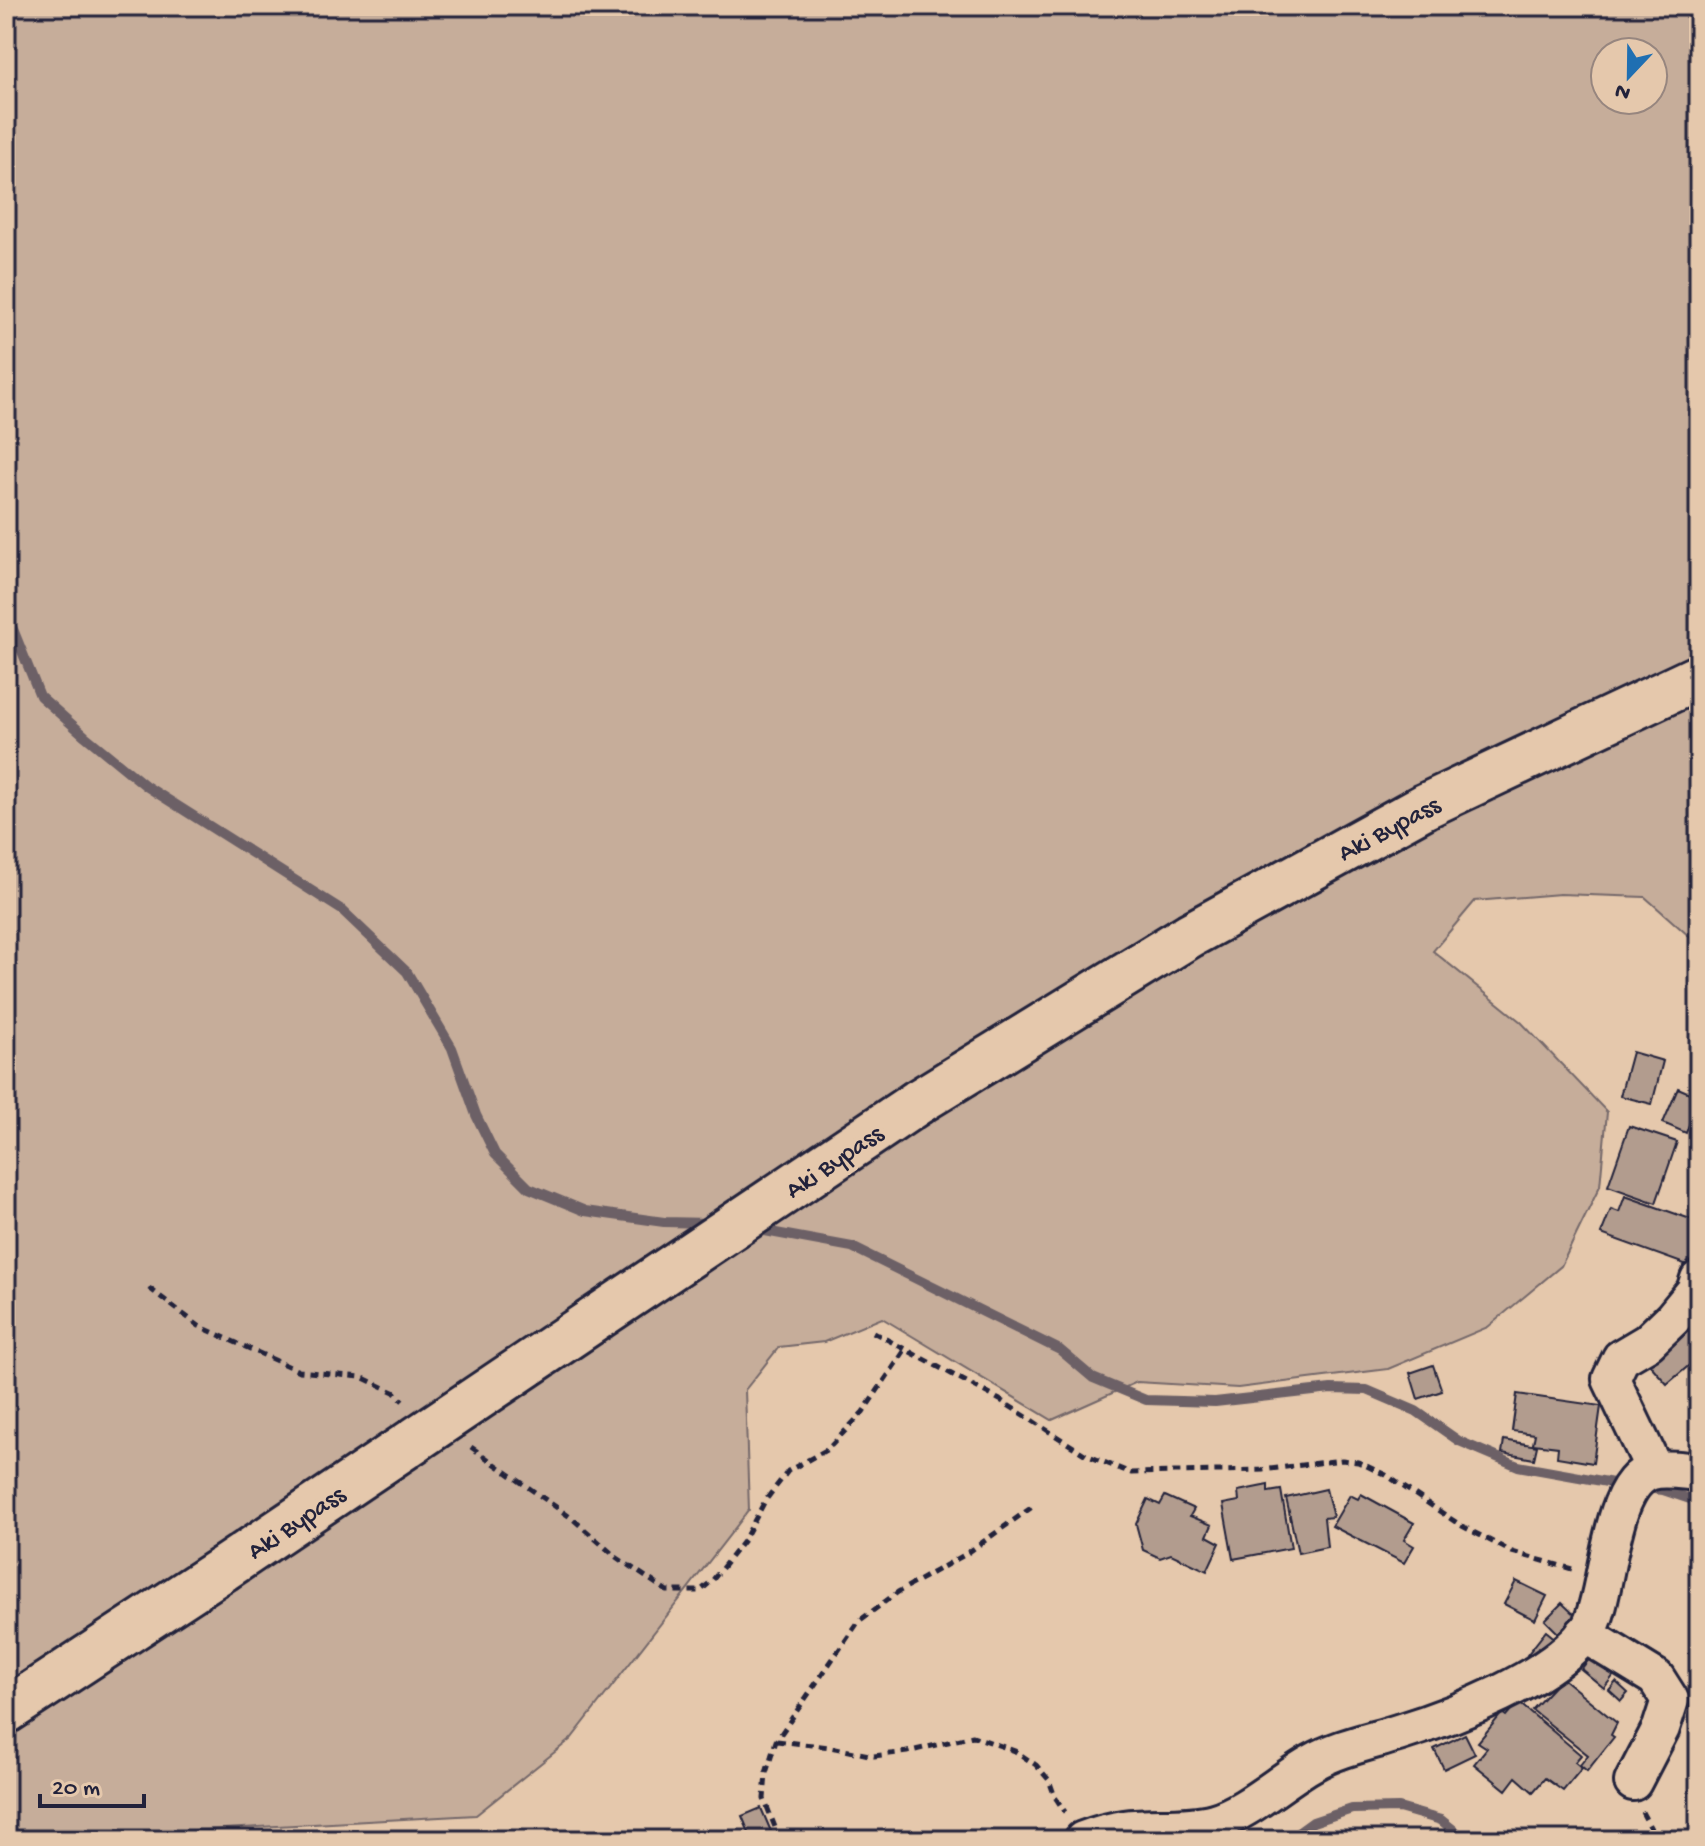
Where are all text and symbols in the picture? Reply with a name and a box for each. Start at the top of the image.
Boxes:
north arrow [1589,36,1669,116]
text: N [1611,76,1635,106]
street label: Aki Bypass [1334,791,1448,871]
street label: Aki Bypass [781,1119,891,1208]
street label: Aki Bypass [243,1480,353,1569]
scale bar [40,1758,144,1808]
text: 20 m [52,1775,100,1804]

